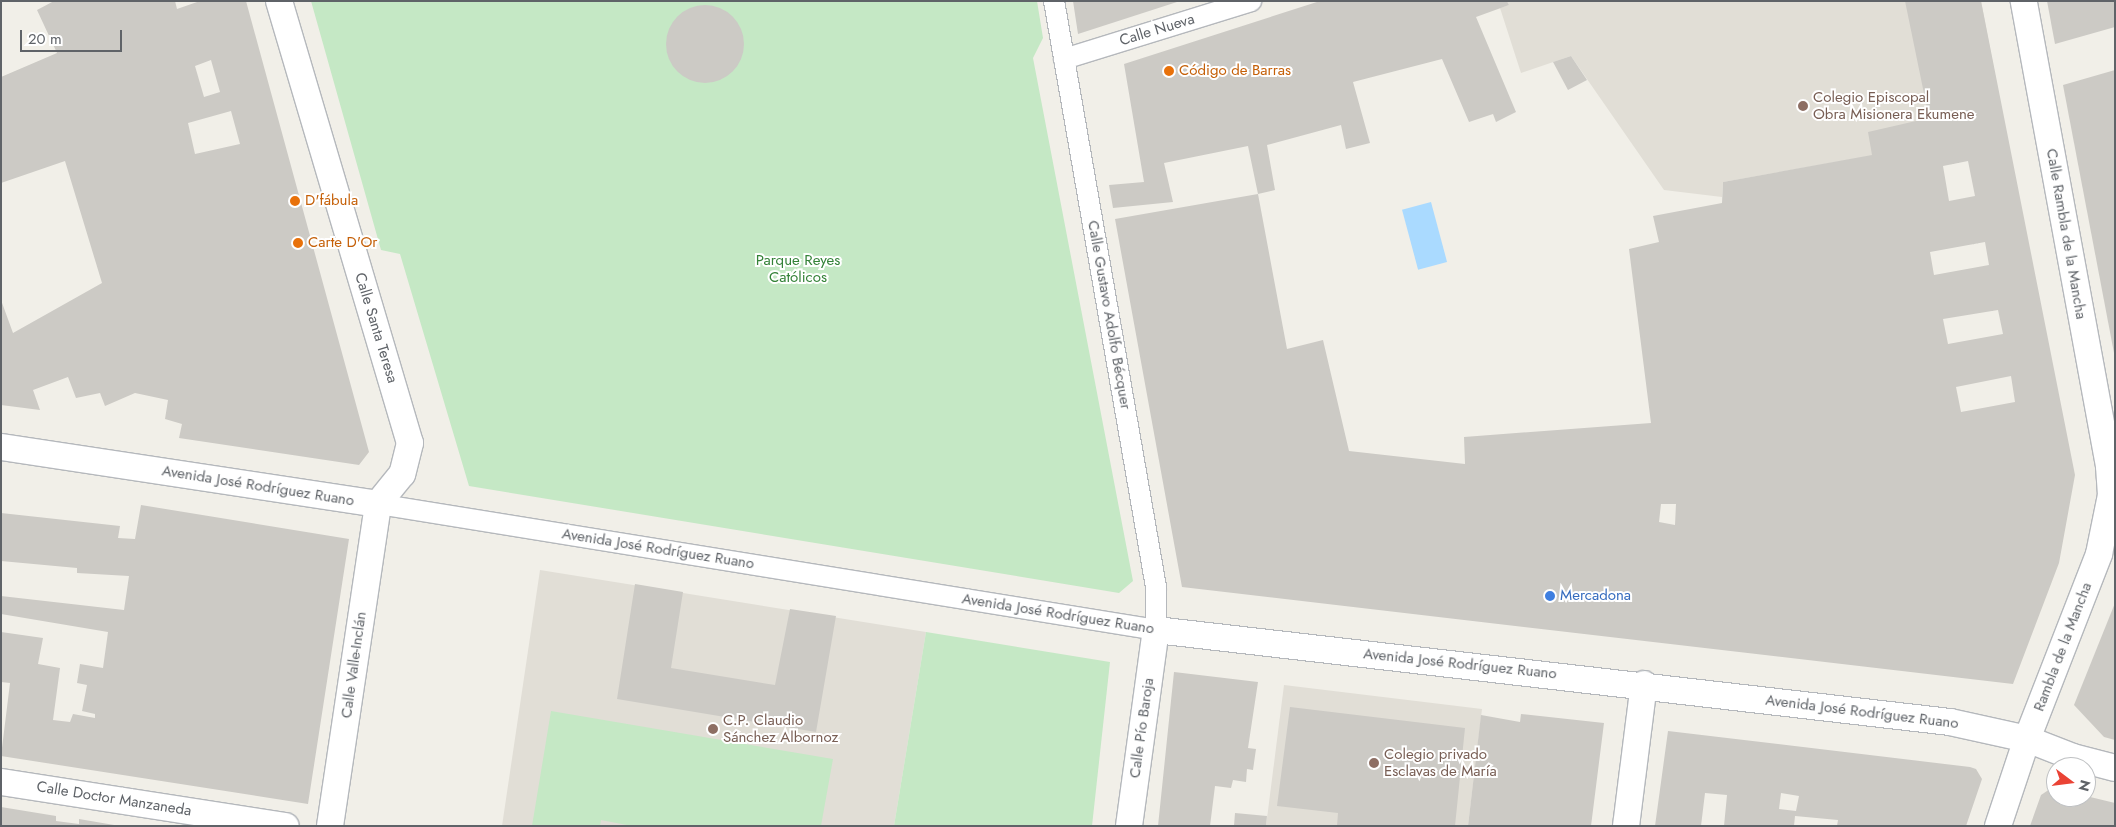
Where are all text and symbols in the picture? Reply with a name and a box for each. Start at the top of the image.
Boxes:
street label: Calle Nueva [1117,10,1197,50]
scale bar [22,20,125,52]
text: 20 m [28,28,62,50]
place label: Código de Barras [1179,62,1291,80]
marker: Código de Barras [1163,65,1175,77]
place label: Colegio Episcopal Obra Misionera Ekumene [1813,88,1975,123]
marker: Colegio Episcopal Obra Misionera Ekumene [1797,100,1809,112]
street label: Calle Rambla de la Mancha [2042,147,2090,321]
place label: D'fábula [305,192,358,210]
marker: D'fábula [289,195,301,207]
street label: Calle Gustavo Adolfo Bécquer [1084,219,1134,411]
place label: Carte D'Or [308,234,377,252]
marker: Carte D'Or [292,237,304,249]
park label: Parque Reyes Católicos [756,251,840,286]
street label: Calle Santa Teresa [351,271,401,385]
street label: Avenida José Rodríguez Ruano [161,462,355,510]
street label: Avenida José Rodríguez Ruano [561,525,755,573]
street label: Rambla de la Mancha [2030,580,2096,714]
place label: Mercadona [1560,587,1631,605]
street label: Avenida José Rodríguez Ruano [961,590,1155,638]
marker: Mercadona [1544,590,1556,602]
street label: Calle Valle-Inclán [338,611,370,719]
street label: Avenida José Rodríguez Ruano [1362,645,1558,683]
street label: Calle Pío Baroja [1126,677,1158,779]
street label: Avenida José Rodríguez Ruano [1764,691,1960,733]
place label: C.P. Claudio Sánchez Albornoz [723,711,838,746]
marker: C.P. Claudio Sánchez Albornoz [707,723,719,735]
place label: Colegio privado Esclavas de María [1384,745,1497,780]
marker: Colegio privado Esclavas de María [1368,757,1380,769]
north arrow [2046,757,2096,807]
street label: Calle Doctor Manzaneda [35,778,193,820]
text: N [2073,778,2096,794]

